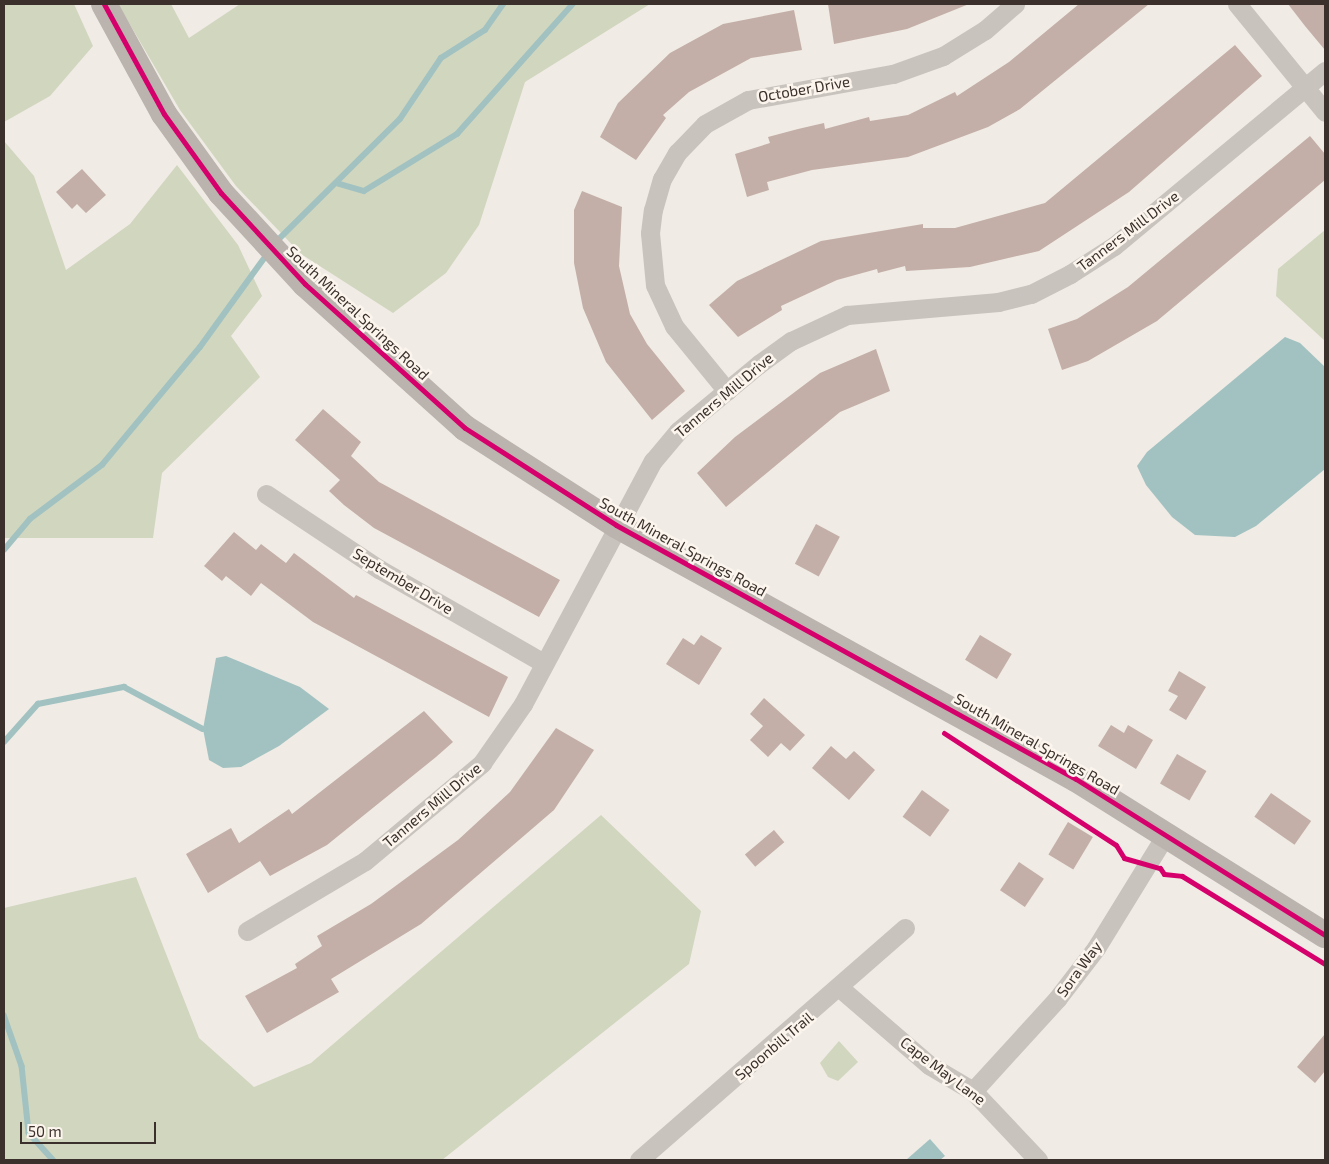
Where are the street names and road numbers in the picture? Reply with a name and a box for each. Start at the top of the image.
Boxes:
street label: October Drive [757,72,851,106]
street label: Tanners Mill Drive [1074,187,1182,275]
street label: South Mineral Springs Road [283,242,433,384]
street label: Tanners Mill Drive [671,349,777,441]
street label: South Mineral Springs Road [596,493,770,601]
street label: September Drive [350,544,456,618]
street label: South Mineral Springs Road [951,689,1123,799]
street label: Tanners Mill Drive [379,759,485,851]
street label: Sora Way [1053,938,1105,1000]
street label: Spoonbill Trail [731,1008,817,1084]
street label: Cape May Lane [897,1033,989,1109]

